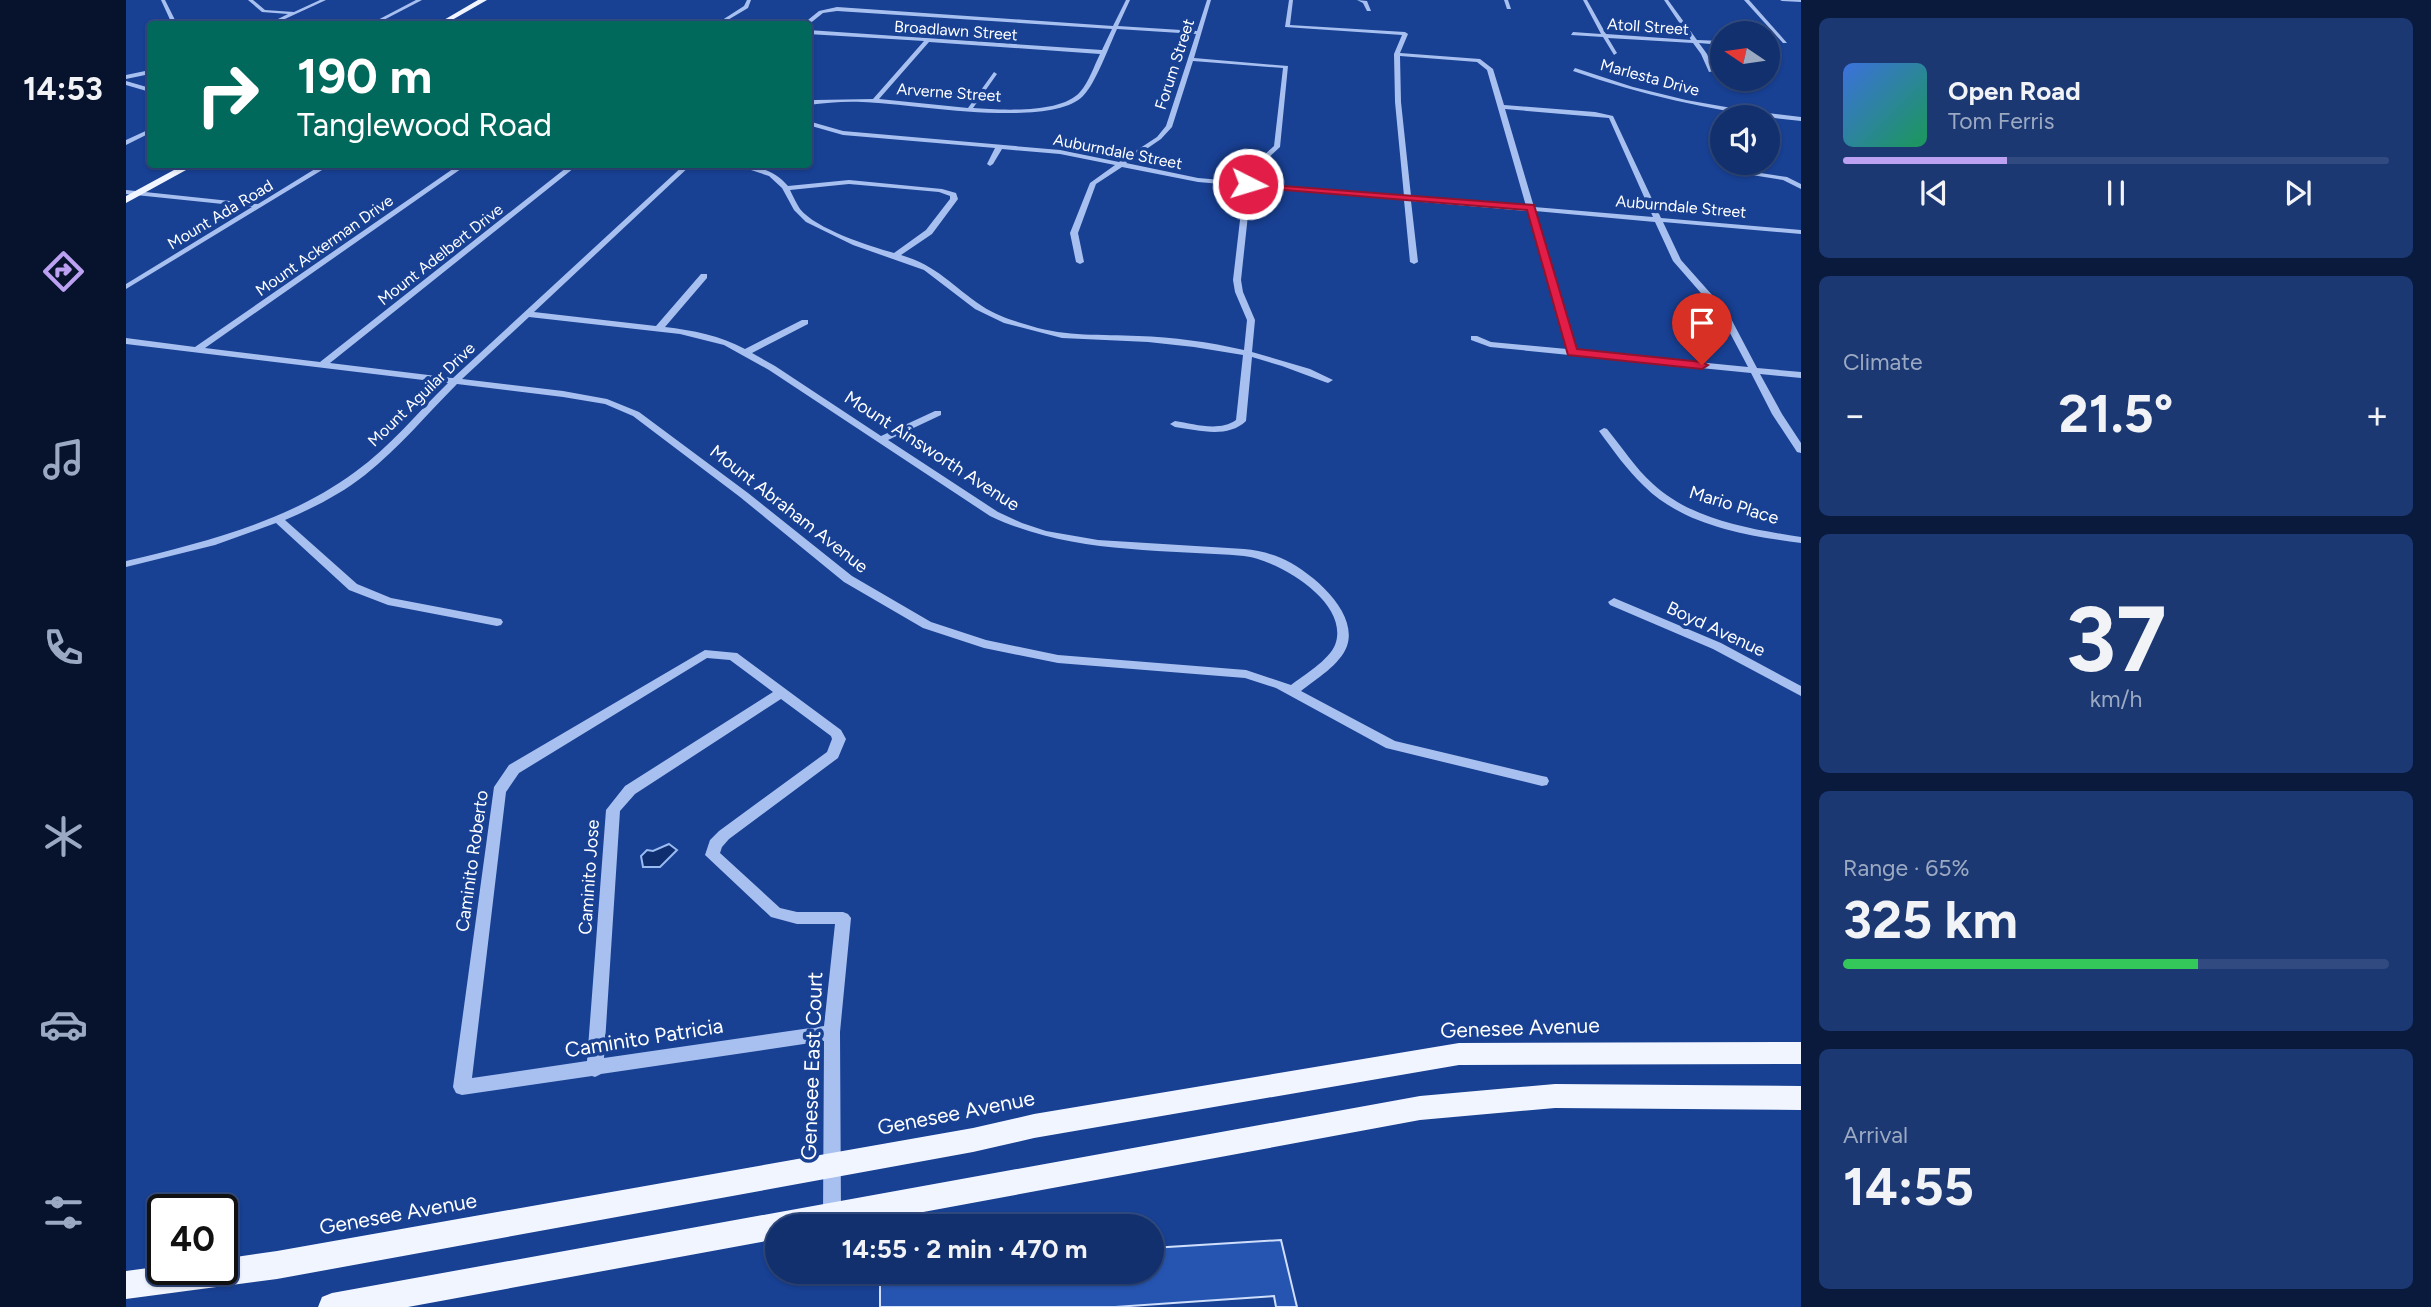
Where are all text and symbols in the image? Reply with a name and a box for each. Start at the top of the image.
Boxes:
street label: Atoll Street [1606,14,1689,39]
street label: Forum Street [1151,16,1198,112]
street label: Broadlawn Street [894,17,1018,44]
north arrow [1710,21,1780,91]
map controls [1710,21,1780,175]
text: 190 m [297,46,432,105]
icon: right [182,49,273,140]
street label: Marlesta Drive [1598,55,1702,100]
text: 14:53 [23,70,103,108]
text: Open Road [1948,75,2081,107]
street label: Arverne Street [896,79,1002,106]
button: sound [1710,105,1780,175]
text: Tanglewood Road [297,106,552,144]
text: Tom Ferris [1948,107,2054,135]
street label: Auburndale Street [1052,130,1184,173]
position arrow [1211,147,1285,221]
icon: previous [1915,174,1953,212]
icon: pause [2097,174,2135,212]
icon: next [2279,174,2317,212]
street label: Mount Ada Road [164,175,276,253]
street label: Mount Ackerman Drive [252,191,397,300]
street label: Auburndale Street [1615,191,1747,222]
street label: Mount Adelbert Drive [374,199,507,309]
icon: directions [39,247,88,296]
pin [1672,293,1732,365]
icon: arrive [1683,304,1721,342]
street label: Mount Aguilar Drive [364,338,479,450]
text: Climate [1843,348,1922,376]
text: 21.5° [2059,383,2173,445]
street label: Mount Ainsworth Avenue [840,386,1024,516]
text: − [1843,392,1867,438]
text: + [2365,392,2389,438]
icon: music [39,435,88,484]
street label: Mount Abraham Avenue [705,440,873,578]
street label: Mario Place [1686,481,1782,529]
text: 37 [2065,585,2167,694]
street label: Boyd Avenue [1663,597,1769,662]
icon: phone [39,623,88,672]
text: km/h [2090,685,2142,713]
street label: Caminito Roberto [451,789,493,933]
icon: climate [39,812,88,861]
street label: Caminito Jose [574,818,604,935]
text: Range · 65% [1843,854,1970,882]
text: 325 km [1843,889,2018,951]
street label: Genesee East Court [796,971,827,1161]
icon: car [39,1000,88,1049]
street label: Genesee Avenue [1440,1012,1600,1043]
street label: Caminito Patricia [563,1013,725,1062]
street label: Genesee Avenue [875,1085,1037,1140]
text: Arrival [1843,1121,1908,1149]
text: 14:55 [1843,1156,1974,1218]
street label: Genesee Avenue [317,1187,479,1240]
icon: filters [39,1188,88,1237]
speed limit sign: 40 [147,1194,238,1285]
text: 14:55 · 2 min · 470 m [842,1233,1087,1265]

